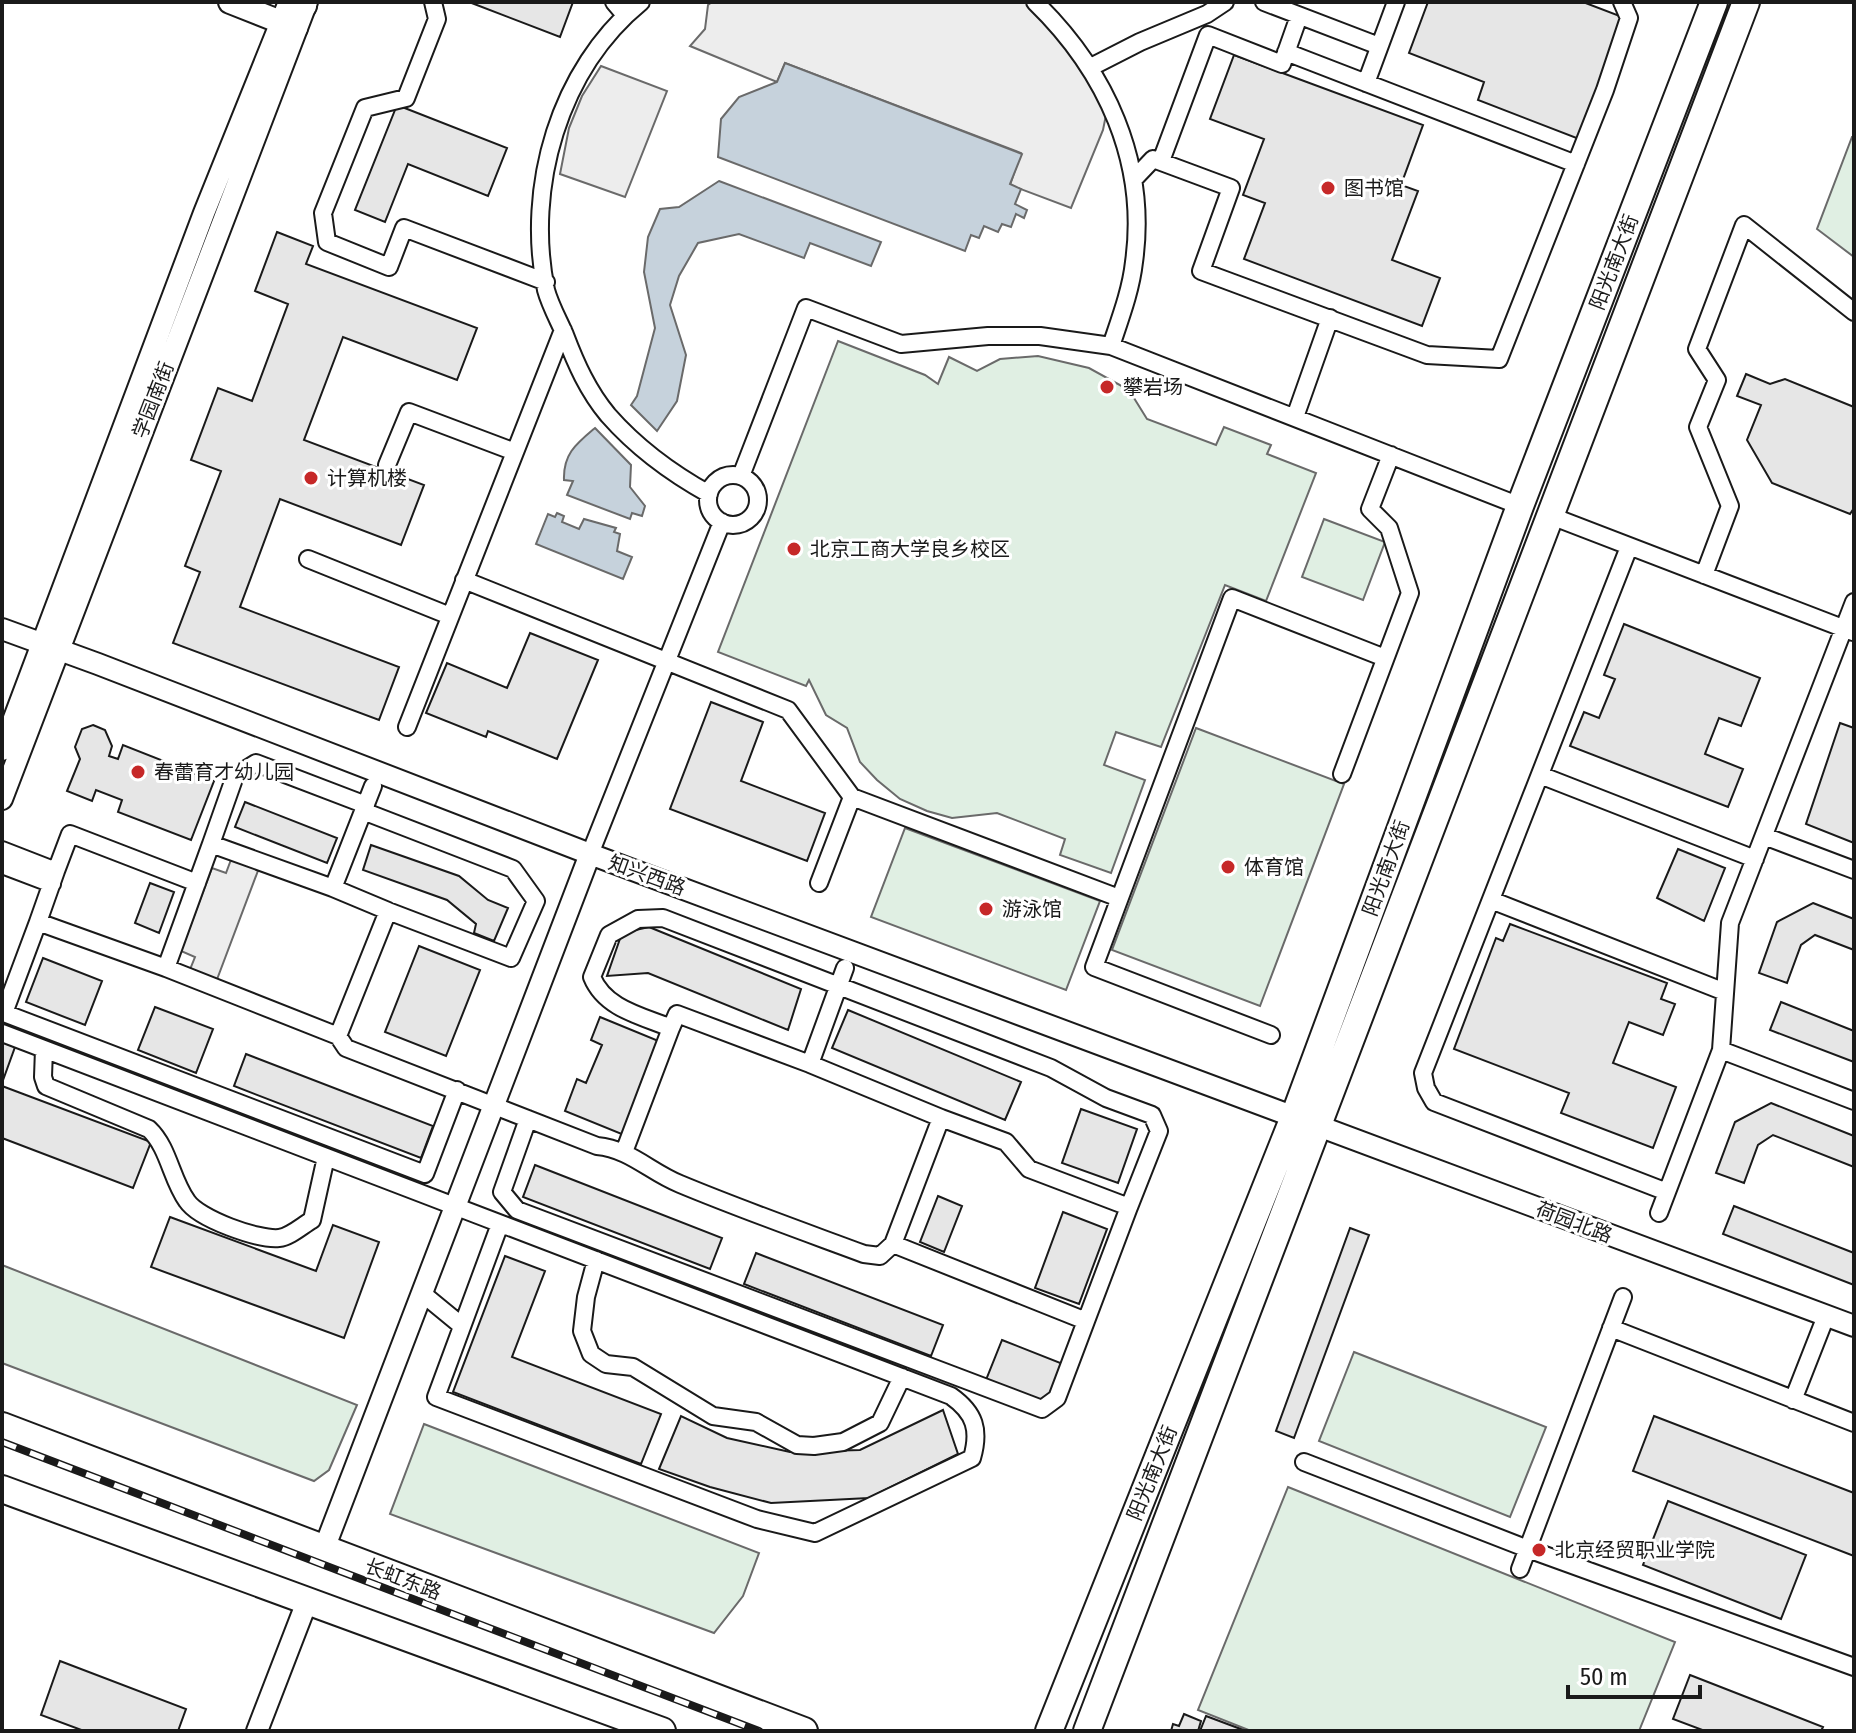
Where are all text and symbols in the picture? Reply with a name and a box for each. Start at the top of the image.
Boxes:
place label: 图书馆 [1344,176,1404,200]
marker: 图书馆 [1319,179,1337,197]
street label: 阳光南大街 [1585,211,1643,313]
street label: 学园南街 [127,358,179,442]
place label: 攀岩场 [1123,375,1183,399]
marker: 攀岩场 [1098,378,1116,396]
place label: 计算机楼 [327,466,407,490]
marker: 计算机楼 [302,469,320,487]
place label: 北京工商大学良乡校区 [810,537,1010,561]
marker: 北京工商大学良乡校区 [785,540,803,558]
place label: 春蕾育才幼儿园 [154,760,294,784]
marker: 春蕾育才幼儿园 [129,763,147,781]
street label: 阳光南大街 [1358,817,1414,919]
street label: 知兴西路 [605,850,689,900]
place label: 体育馆 [1244,855,1304,879]
marker: 体育馆 [1219,858,1237,876]
place label: 游泳馆 [1002,897,1062,921]
marker: 游泳馆 [977,900,995,918]
street label: 荷园北路 [1532,1196,1616,1248]
street label: 阳光南大街 [1122,1422,1182,1524]
place label: 北京经贸职业学院 [1555,1538,1715,1562]
marker: 北京经贸职业学院 [1530,1541,1548,1559]
street label: 长虹东路 [361,1553,445,1605]
scale bar [1568,1649,1700,1699]
text: 50 m [1580,1663,1628,1691]

